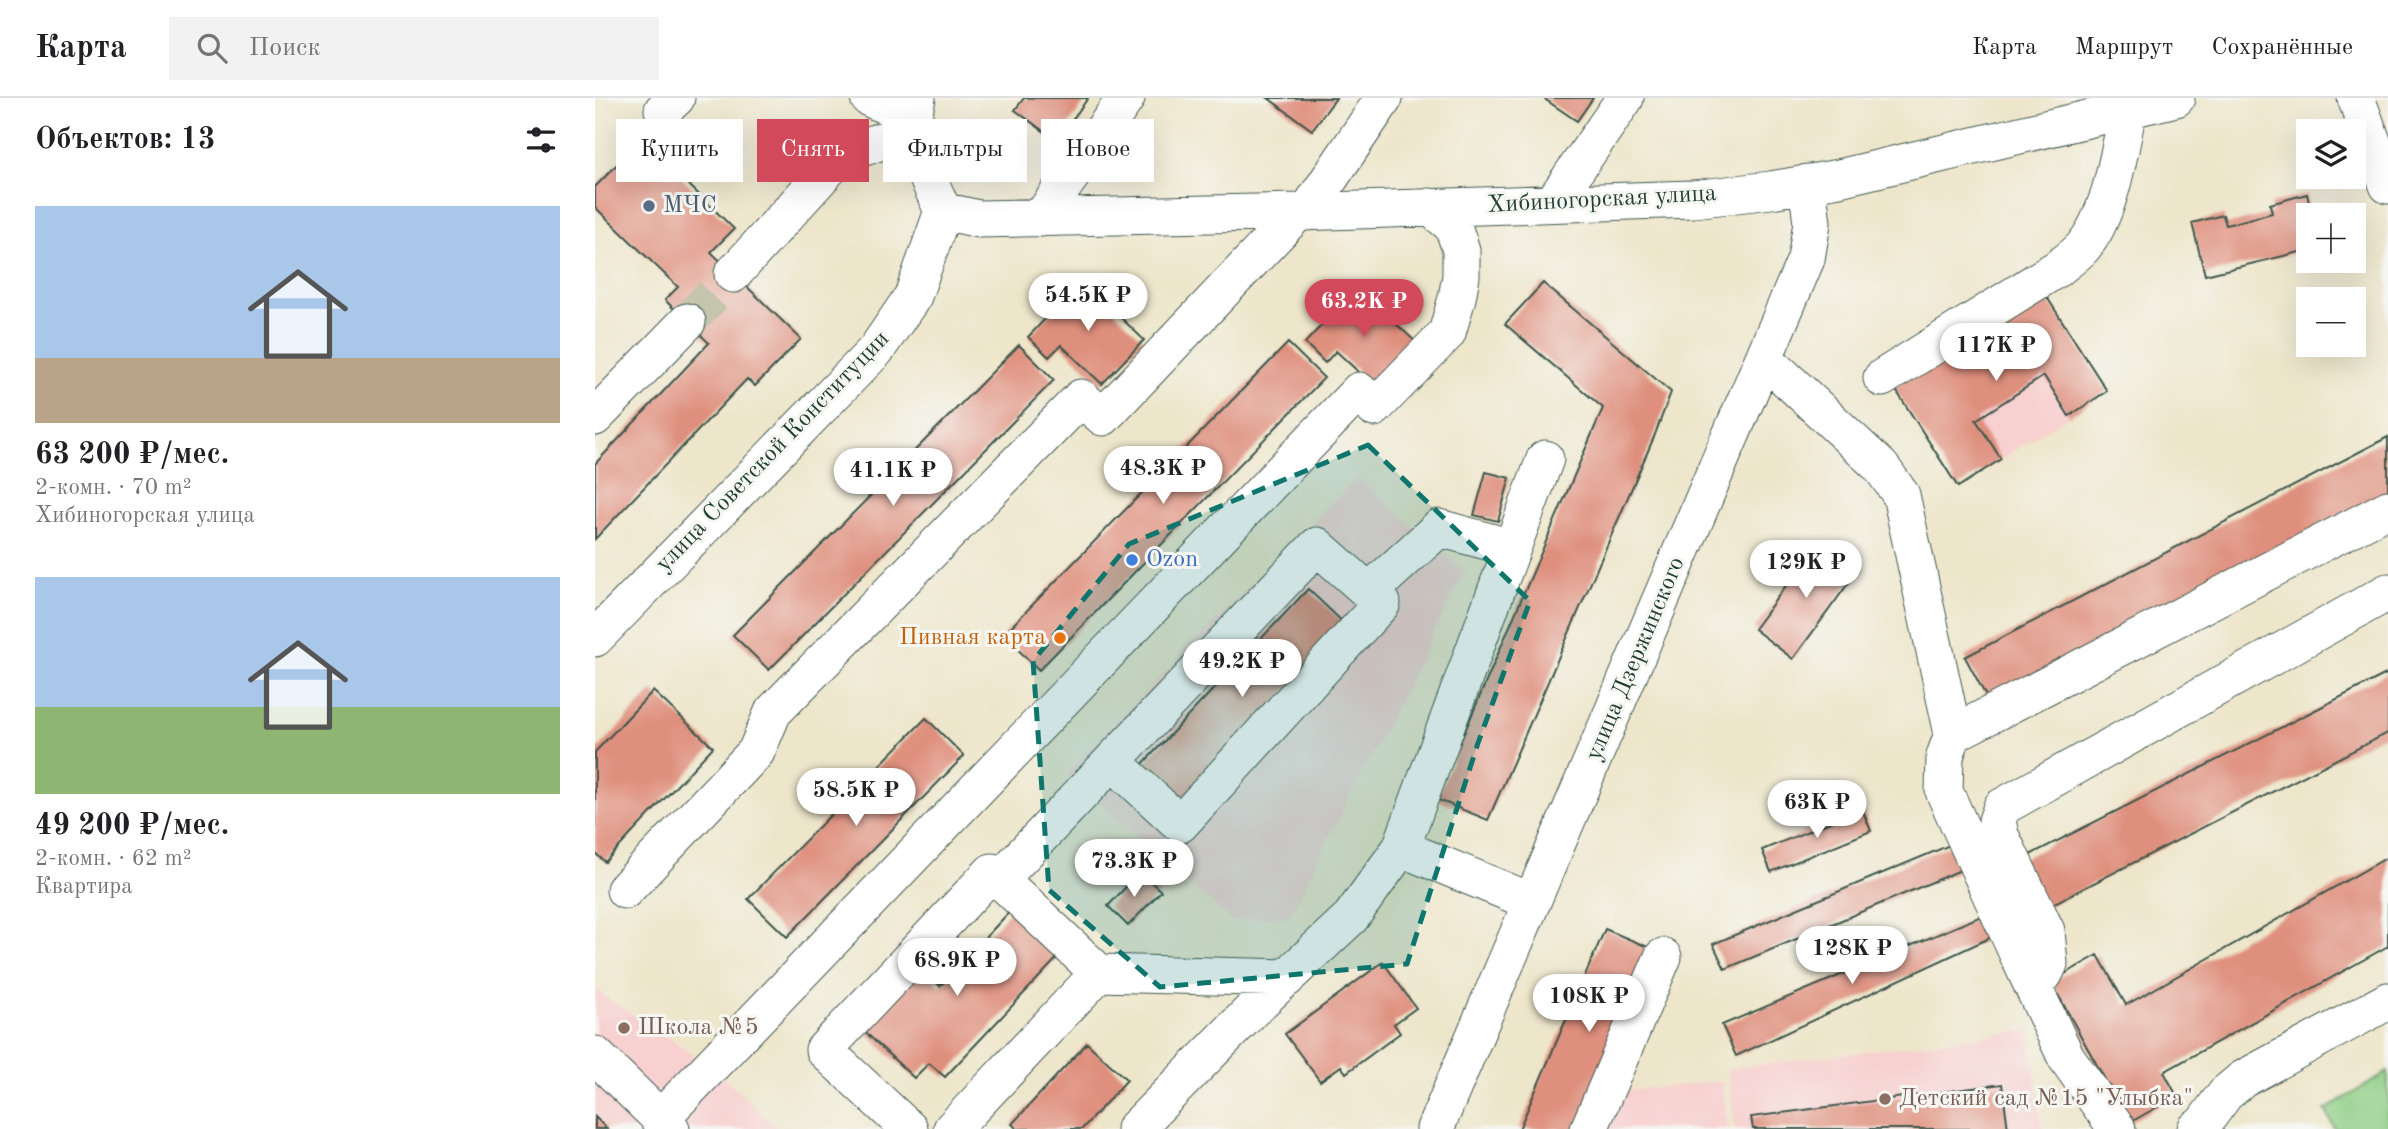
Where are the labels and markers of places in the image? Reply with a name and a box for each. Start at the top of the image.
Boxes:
place label: МЧС [663,194,717,218]
marker: МЧС [641,198,657,214]
pin: 54.5K ₽ [1023,274,1153,333]
pin: 63.2K ₽ [1299,280,1429,339]
pin: 117K ₽ [1939,324,2053,383]
pin: 48.3K ₽ [1098,446,1228,506]
pin: 41.1K ₽ [828,448,958,508]
pin: 129K ₽ [1749,540,1863,600]
place label: Ozon [1146,548,1198,572]
marker: Ozon [1124,552,1140,568]
place label: Пивная карта [899,626,1046,650]
marker: Пивная карта [1052,630,1068,646]
pin: 49.2K ₽ [1177,640,1307,699]
pin: 58.5K ₽ [791,768,921,828]
pin: 63K ₽ [1768,780,1866,840]
pin: 73.3K ₽ [1069,840,1199,899]
pin: 128K ₽ [1795,926,1909,986]
pin: 68.9K ₽ [892,939,1022,998]
pin: 108K ₽ [1532,974,1646,1034]
place label: Школа №5 [638,1016,759,1040]
marker: Школа №5 [616,1020,632,1036]
place label: Детский сад №15 "Улыбка" [1899,1087,2193,1111]
marker: Детский сад №15 "Улыбка" [1877,1091,1893,1107]

